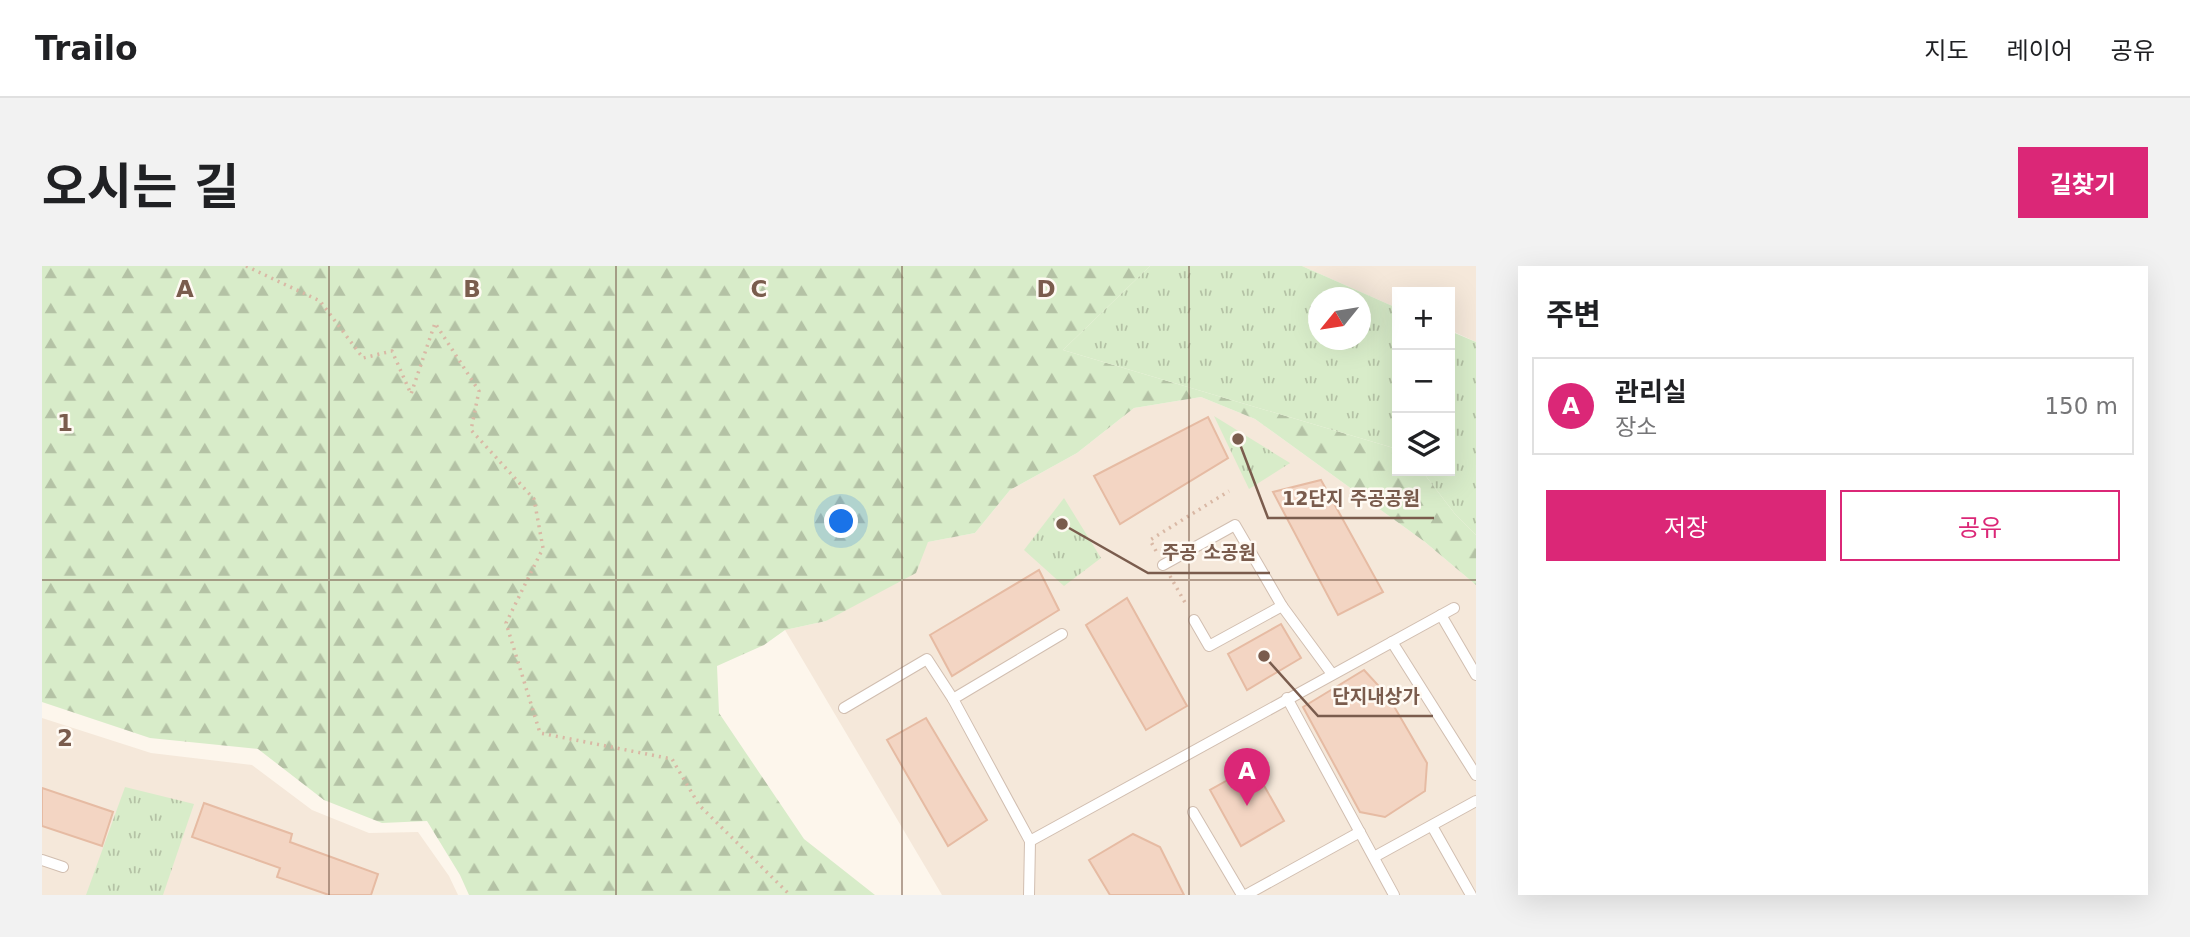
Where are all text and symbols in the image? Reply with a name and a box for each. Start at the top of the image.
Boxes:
text: Trailo [35,29,138,68]
text: 지도 [1924,37,1969,65]
text: 레이어 [2007,37,2073,65]
text: 공유 [2111,37,2155,65]
button: 길찾기 [2018,147,2148,218]
text: 오시는 길 [42,159,239,216]
text: A [176,276,194,302]
text: B [463,276,481,302]
text: C [751,276,767,302]
text: D [1036,276,1056,302]
north arrow [1308,287,1371,350]
map controls [1392,287,1455,476]
button: + [1392,287,1455,350]
text: 주변 [1546,297,1601,332]
button: − [1392,350,1455,413]
text: 관리실 [1615,377,1687,407]
text: A [1562,393,1580,419]
text: 150 m [2044,393,2118,419]
text: 1 [57,410,73,436]
button: layers [1392,413,1455,476]
text: 장소 [1615,414,1657,440]
callout: 12단지 주공공원 [1268,478,1434,518]
text: 12단지 주공공원 [1282,487,1420,509]
button: 저장 [1546,490,1826,561]
button: 공유 [1840,490,2120,561]
your location [824,504,858,538]
callout: 주공 소공원 [1148,533,1270,573]
text: 주공 소공원 [1162,541,1256,563]
callout: 단지내상가 [1318,676,1433,716]
text: 단지내상가 [1332,685,1420,707]
text: 2 [57,725,73,751]
pin: A [1224,748,1270,806]

